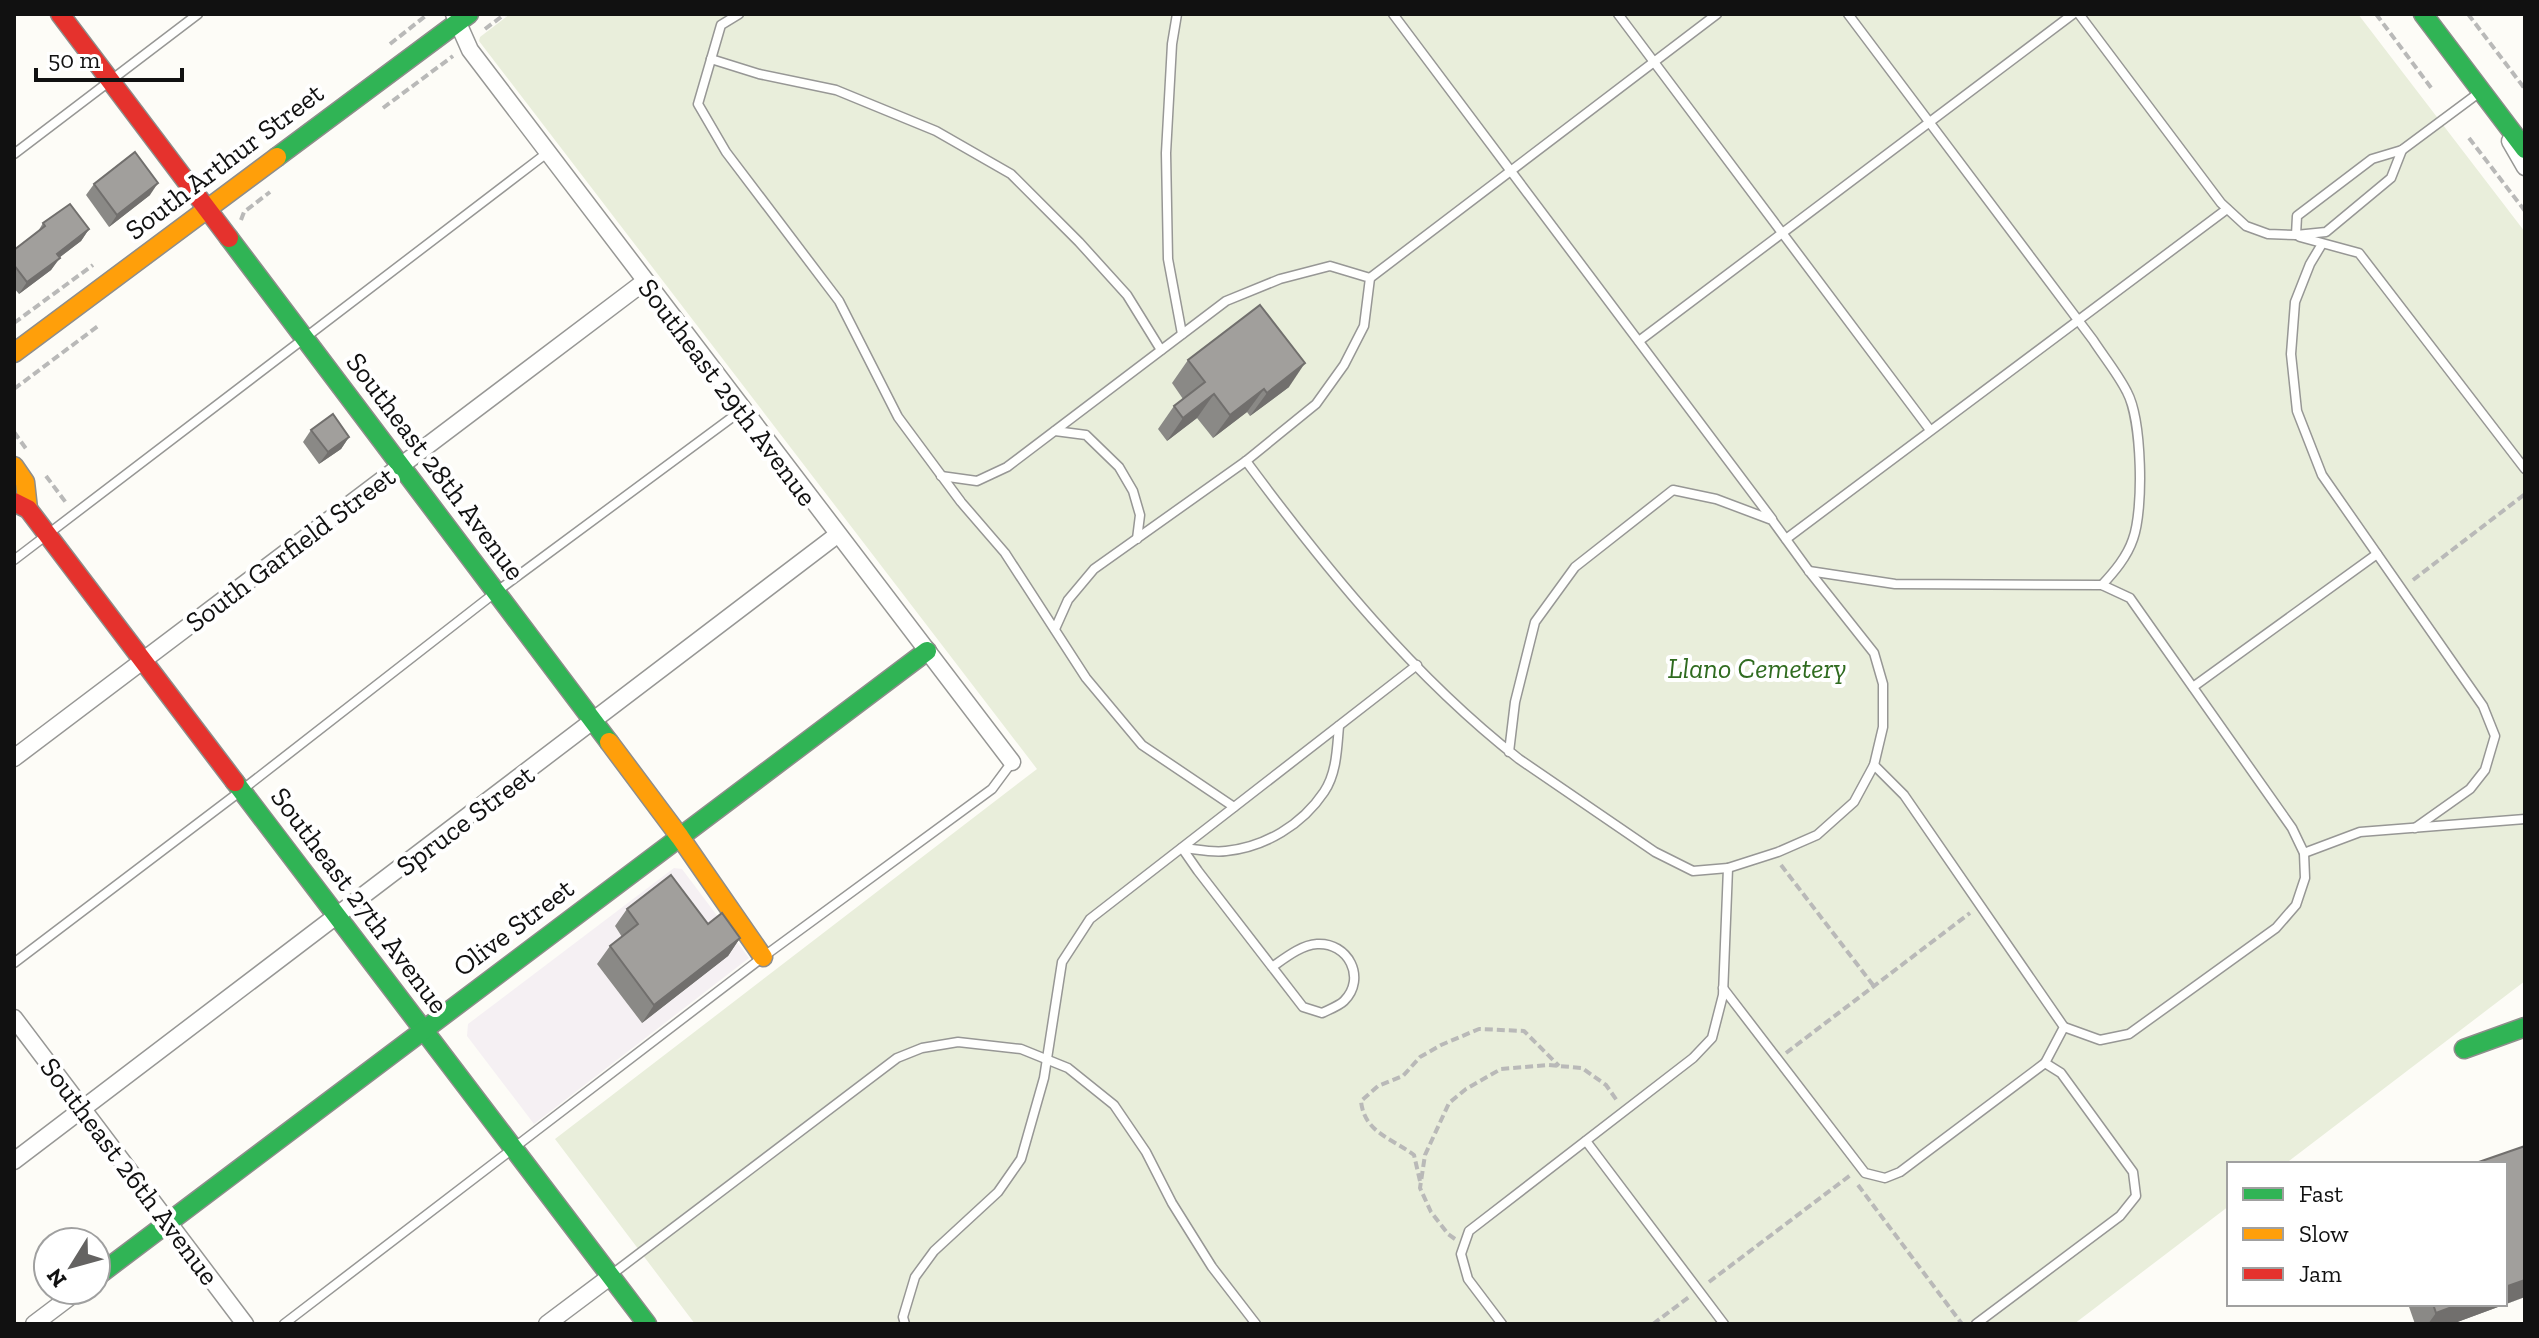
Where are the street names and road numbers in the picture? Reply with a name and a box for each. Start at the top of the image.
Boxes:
street label: South Arthur Street [119,76,330,247]
street label: Southeast 29th Avenue [631,272,824,512]
street label: Southeast 28th Avenue [339,346,532,587]
street label: South Garfield Street [179,459,402,639]
street label: Spruce Street [390,757,541,883]
street label: Southeast 27th Avenue [264,781,455,1020]
street label: Olive Street [447,871,580,983]
street label: Southeast 26th Avenue [33,1051,226,1291]

